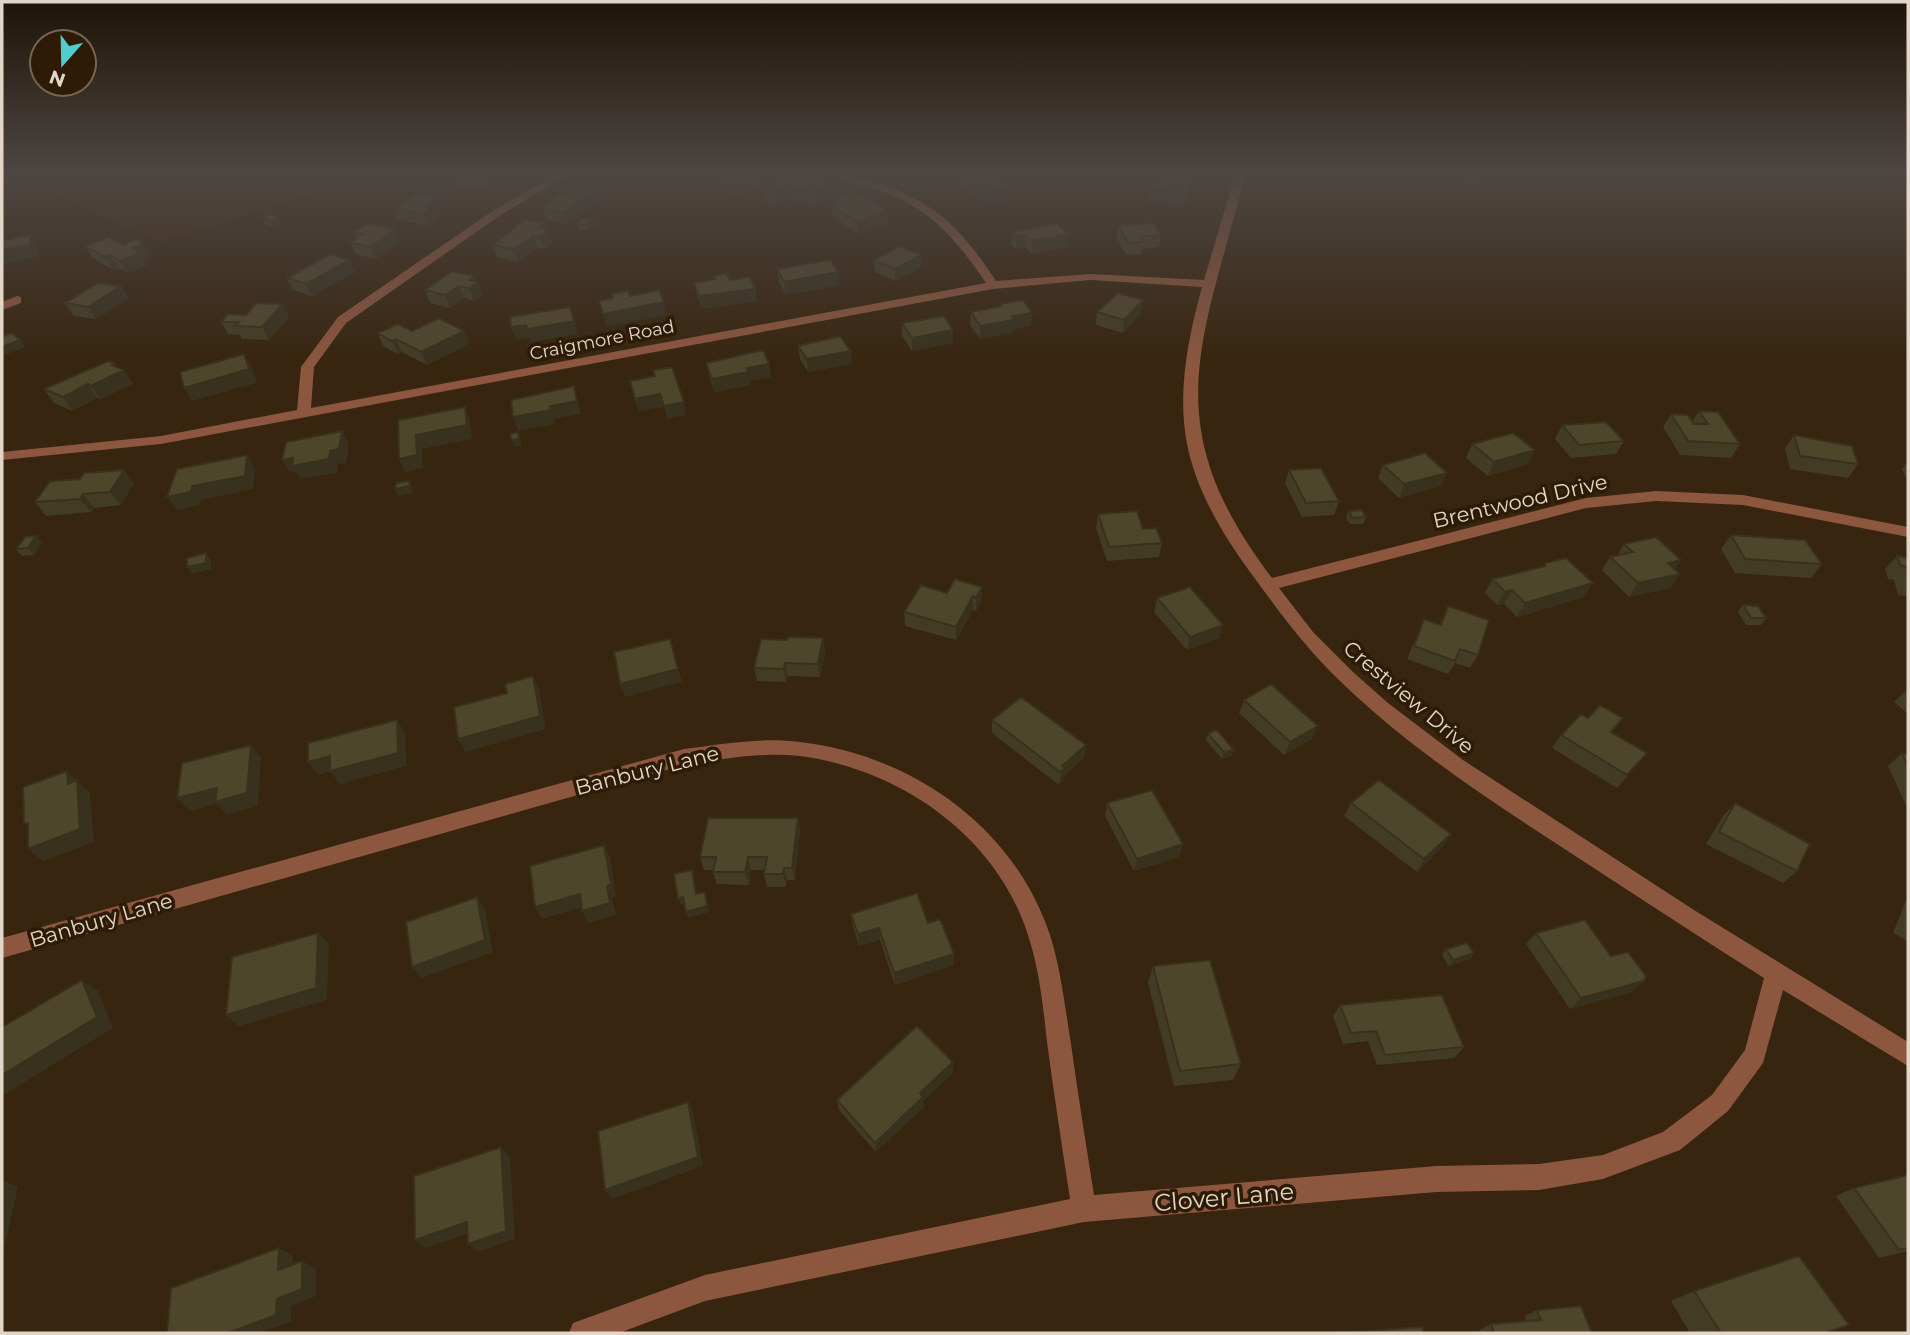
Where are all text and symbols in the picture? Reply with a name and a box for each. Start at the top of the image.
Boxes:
north arrow [28,28,98,98]
text: N [46,65,69,92]
street label: Craigmore Road [528,315,676,365]
street label: Brentwood Drive [1430,469,1610,533]
street label: Crestview Drive [1339,635,1479,759]
street label: Banbury Lane [572,740,722,800]
street label: Banbury Lane [27,888,175,952]
street label: Clover Lane [1153,1176,1295,1218]

